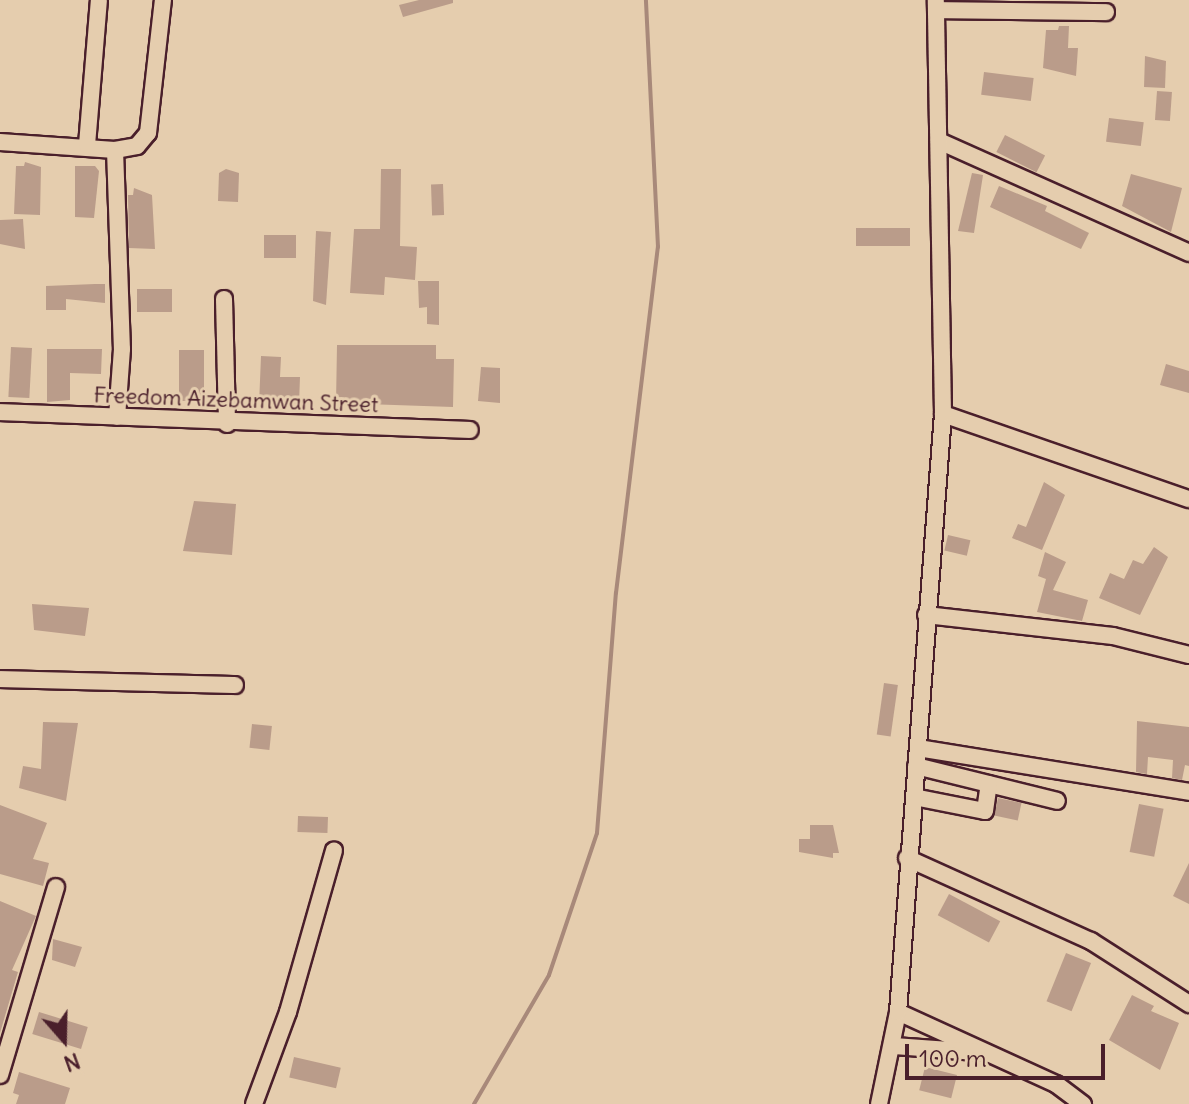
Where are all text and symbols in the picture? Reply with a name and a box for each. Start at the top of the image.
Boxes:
street label: Freedom Aizebamwan Street [93,382,379,418]
north arrow [24,1000,104,1080]
scale bar [909,1028,1109,1078]
text: 100 m [919,1043,987,1073]
text: N [60,1047,84,1078]

